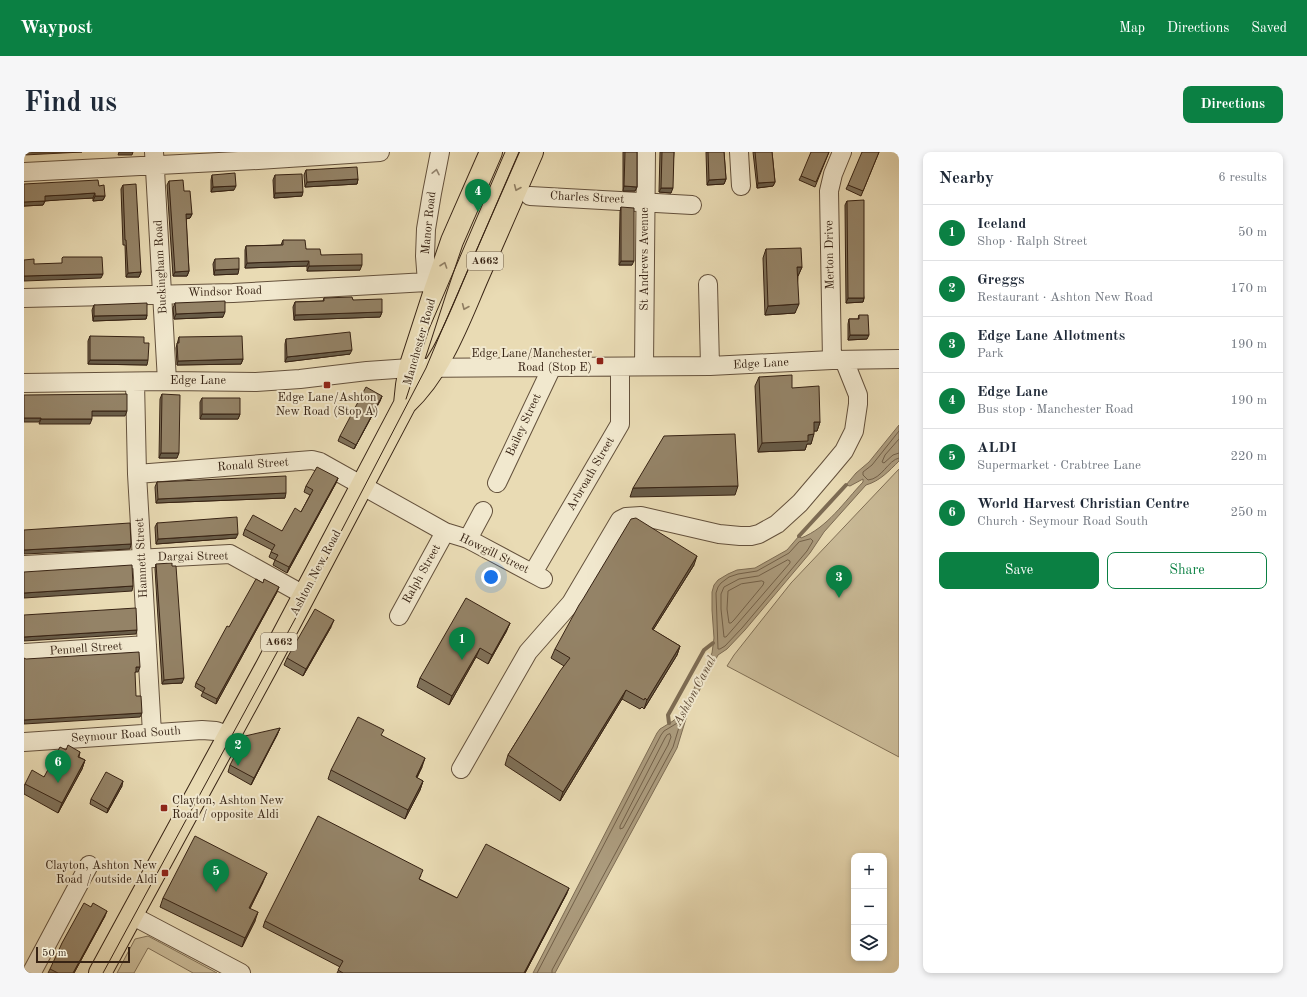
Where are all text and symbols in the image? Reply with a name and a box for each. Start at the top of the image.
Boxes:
text: Waypost [20,19,93,38]
text: Map [1119,21,1145,35]
text: Directions [1167,21,1229,35]
text: Saved [1251,21,1287,35]
button: Directions [1183,86,1283,123]
text: Find us [24,90,117,118]
one-way arrow [431,169,440,175]
text: Nearby [939,170,994,187]
text: 6 results [1218,171,1267,184]
pin: 4 [465,179,491,212]
one-way arrow [514,183,522,191]
street label: Charles Street [549,190,625,206]
street label: Manor Road [420,191,438,255]
street label: St Andrews Avenue [639,207,651,311]
text: Iceland [977,217,1026,232]
street label: Buckingham Road [153,220,169,314]
street label: Merton Drive [823,220,837,290]
text: 1 [948,226,956,239]
text: 50 m [1238,226,1267,239]
text: Shop · Ralph Street [977,235,1087,248]
road number: A662 [467,252,503,270]
one-way arrow [439,261,448,268]
text: Greggs [977,273,1024,288]
text: 2 [948,282,956,295]
text: 170 m [1230,282,1267,295]
street label: Windsor Road [188,285,262,299]
text: Restaurant · Ashton New Road [977,291,1153,304]
street label: Manchester Road [402,297,438,387]
one-way arrow [461,303,469,310]
text: Edge Lane Allotments [977,329,1125,344]
text: 3 [948,338,956,351]
text: 190 m [1230,338,1267,351]
text: Park [977,347,1004,360]
place label: Edge Lane/Manchester Road (Stop E) [471,348,592,374]
marker: Edge Lane/Manchester Road (Stop E) [595,356,605,366]
street label: Edge Lane [733,357,790,371]
street label: Edge Lane [170,375,226,387]
marker: Edge Lane/Ashton New Road (Stop A) [322,380,332,390]
text: Edge Lane [977,385,1048,400]
place label: Edge Lane/Ashton New Road (Stop A) [276,392,378,418]
street label: Bailey Street [504,392,544,458]
text: 4 [948,394,956,407]
text: 190 m [1230,394,1267,407]
text: Bus stop · Manchester Road [977,403,1134,416]
street label: Arbroath Street [565,435,617,513]
text: ALDI [977,441,1017,456]
text: 5 [948,450,956,463]
text: 220 m [1230,450,1267,463]
street label: Ronald Street [217,457,289,473]
text: Supermarket · Crabtree Lane [977,459,1141,472]
text: World Harvest Christian Centre [977,497,1190,512]
text: 6 [948,506,956,519]
text: 250 m [1230,506,1267,519]
text: Church · Seymour Road South [977,515,1148,528]
street label: Hamnett Street [134,517,150,599]
street label: Ashton New Road [288,528,344,618]
street label: Howgill Street [457,532,531,576]
street label: Ralph Street [401,542,443,606]
street label: Dargai Street [157,550,229,564]
button: Save [939,552,1099,589]
button: Share [1107,552,1267,589]
pin: 3 [826,565,852,598]
your location [481,567,501,587]
pin: 1 [449,627,475,660]
road number: A662 [261,633,297,651]
street label: Pennell Street [49,640,123,658]
water label: Ashton Canal [671,654,719,729]
street label: Seymour Road South [71,725,182,745]
pin: 2 [225,733,251,766]
pin: 6 [45,750,71,783]
place label: Clayton, Ashton New Road / opposite Aldi [172,795,284,821]
marker: Clayton, Ashton New Road / opposite Aldi [159,803,169,813]
map controls [851,853,887,961]
button: + [851,853,887,889]
pin: 5 [203,859,229,892]
place label: Clayton, Ashton New Road / outside Aldi [45,860,158,886]
marker: Clayton, Ashton New Road / outside Aldi [160,868,170,878]
button: − [851,889,887,925]
button: layers [851,925,887,961]
scale bar [36,945,130,964]
text: 50 m [42,948,67,959]

